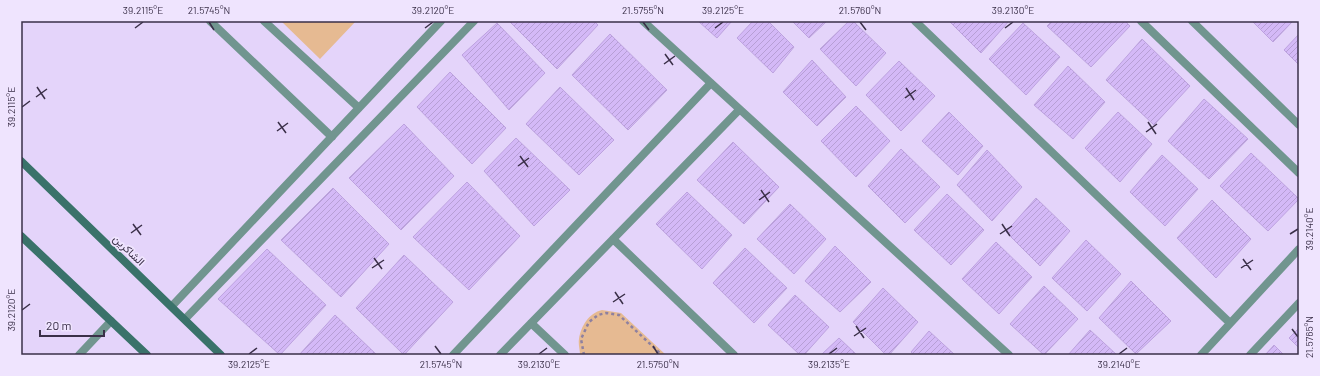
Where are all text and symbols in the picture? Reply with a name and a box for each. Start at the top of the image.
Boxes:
text: 39.2115°E [123,4,163,16]
text: 21.5745°N [188,4,230,16]
text: 39.2120°E [412,4,454,16]
text: 21.5755°N [622,4,664,16]
text: 39.2125°E [702,4,744,16]
text: 21.5760°N [839,4,881,16]
text: 39.2130°E [992,4,1034,16]
text: 39.2115°E [5,87,17,127]
text: 39.2140°E [1303,208,1315,250]
street label: الشاكرين [110,232,148,268]
text: 39.2120°E [5,289,17,331]
scale bar [40,312,104,338]
text: 21.5765°N [1303,316,1315,358]
text: 20 m [46,318,72,332]
text: 39.2125°E [228,358,270,370]
text: 21.5745°N [420,358,462,370]
text: 39.2130°E [518,358,560,370]
text: 21.5750°N [637,358,679,370]
text: 39.2135°E [808,358,850,370]
text: 39.2140°E [1098,358,1140,370]

